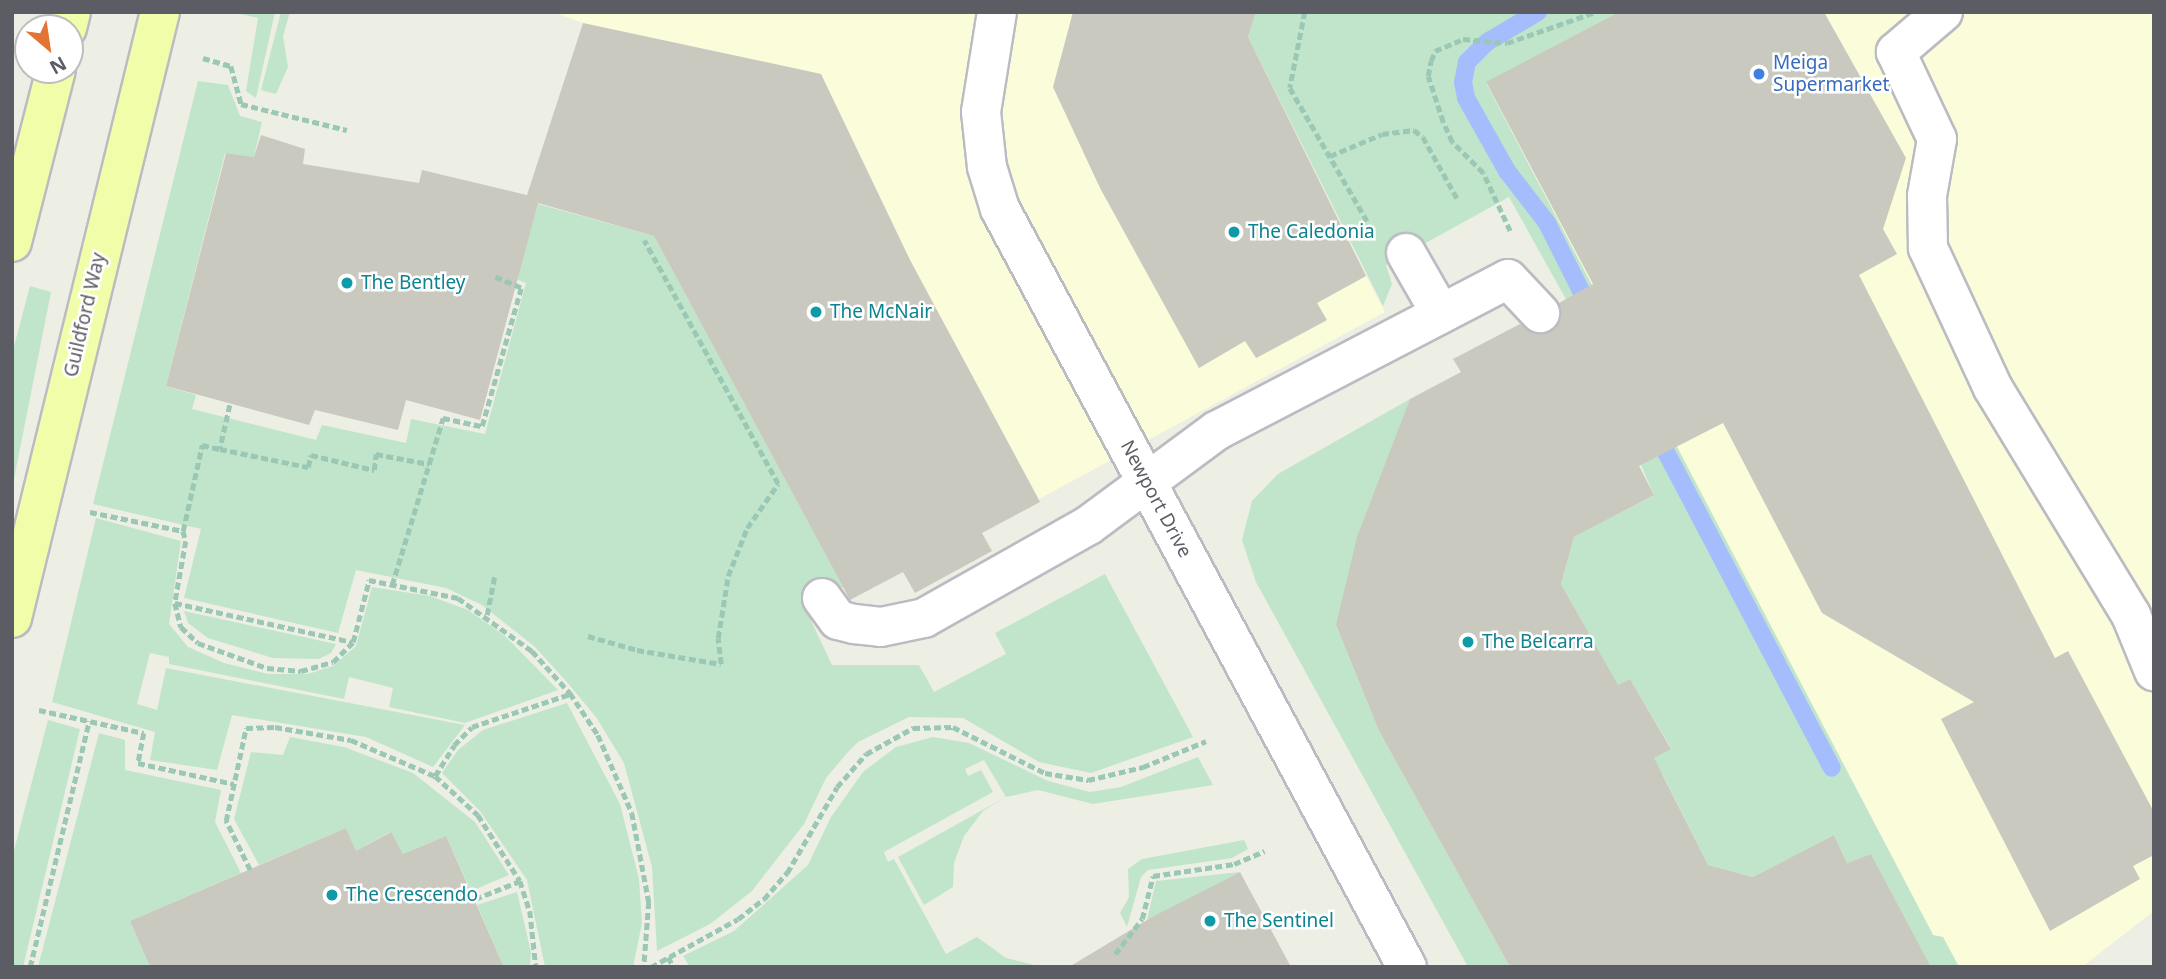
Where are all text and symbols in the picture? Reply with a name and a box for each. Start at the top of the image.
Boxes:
north arrow [14,14,84,84]
text: N [45,50,71,81]
place label: Meiga Supermarket [1773,52,1889,96]
marker: Meiga Supermarket [1751,66,1767,82]
place label: The Caledonia [1248,221,1375,243]
marker: The Caledonia [1226,224,1242,240]
street label: Guildford Way [60,251,110,379]
place label: The Bentley [361,272,466,294]
marker: The Bentley [339,275,355,291]
place label: The McNair [830,301,932,323]
marker: The McNair [808,304,824,320]
street label: Newport Drive [1116,436,1196,562]
place label: The Belcarra [1482,631,1594,653]
marker: The Belcarra [1460,634,1476,650]
place label: The Crescendo [346,884,478,906]
marker: The Crescendo [324,887,340,903]
place label: The Sentinel [1224,910,1334,932]
marker: The Sentinel [1202,913,1218,929]

